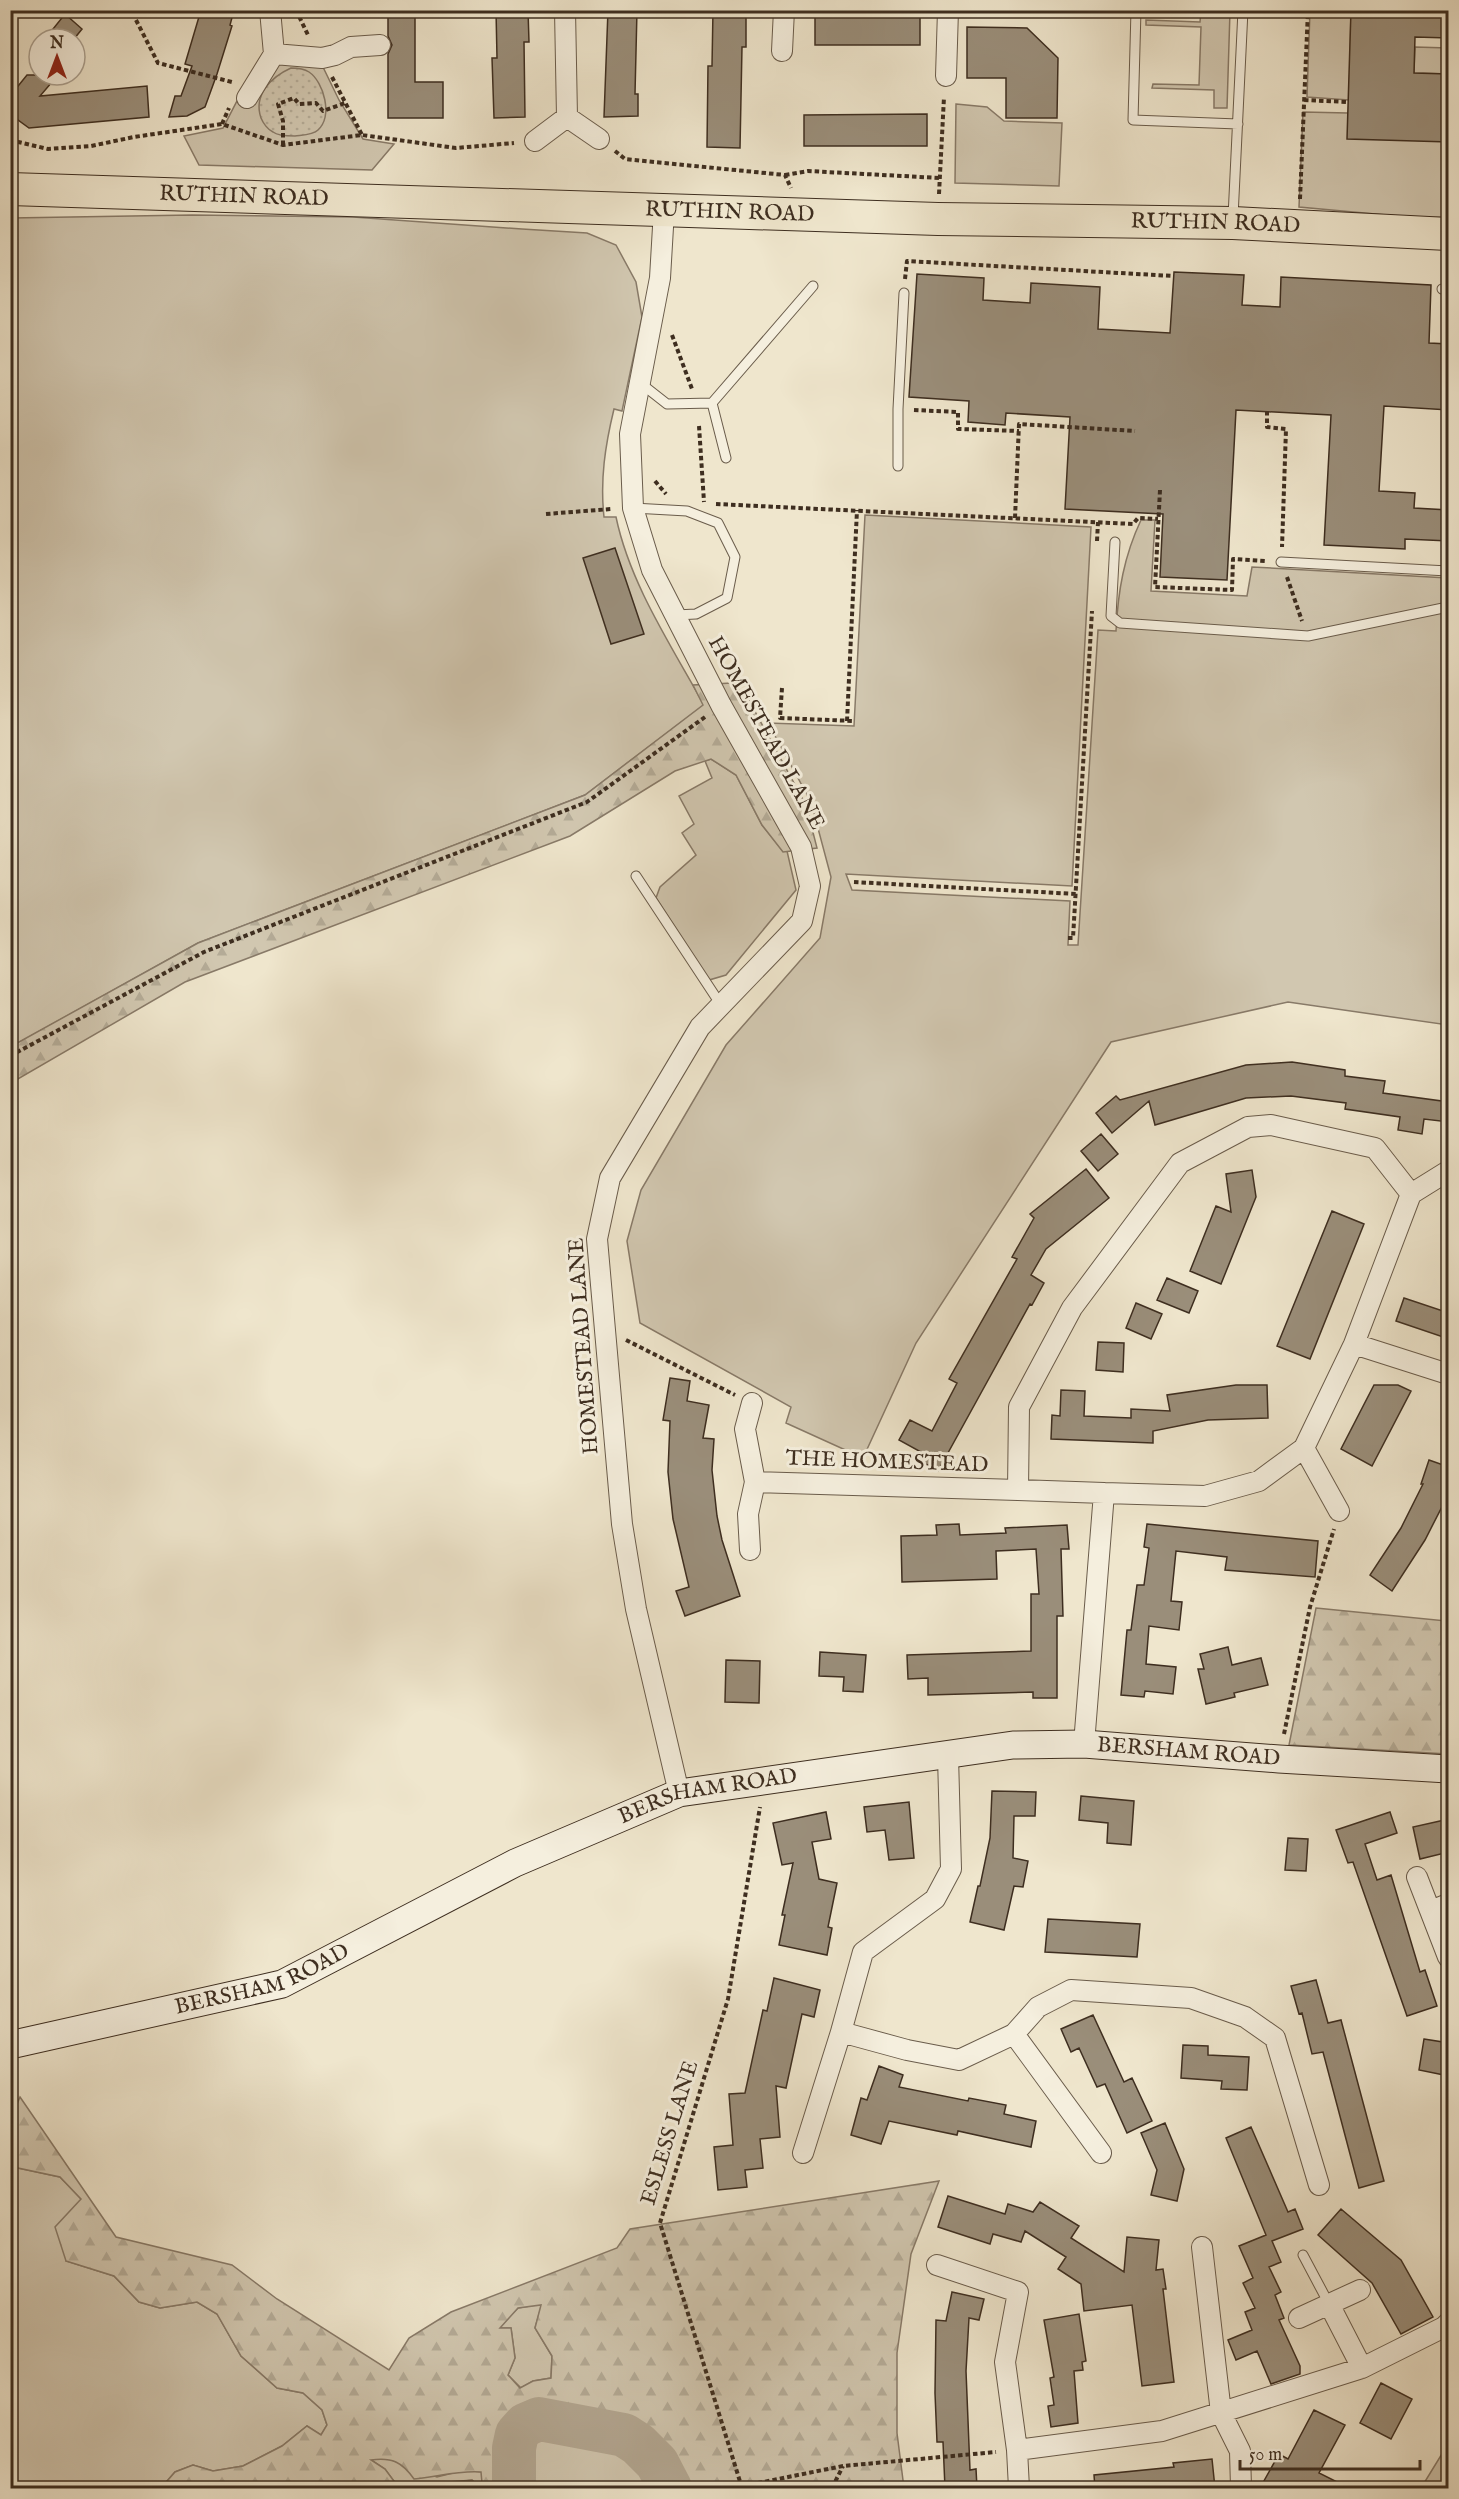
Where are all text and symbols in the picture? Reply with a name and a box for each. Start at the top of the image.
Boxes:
north arrow [27,27,87,87]
text: N [49,34,64,54]
street label: RUTHIN ROAD [159,180,329,213]
street label: RUTHIN ROAD [644,196,815,229]
street label: RUTHIN ROAD [1130,208,1301,240]
street label: HOMESTEAD LANE [701,631,831,835]
street label: HOMESTEAD LANE [562,1237,606,1455]
street label: THE HOMESTEAD [785,1444,989,1480]
street label: BERSHAM ROAD [1096,1731,1281,1773]
street label: BERSHAM ROAD [614,1762,799,1831]
street label: BERSHAM ROAD [172,1937,354,2022]
street label: ESLESS LANE [635,2057,705,2209]
scale bar [1240,2433,1420,2471]
text: 50 m [1249,2444,1282,2467]

